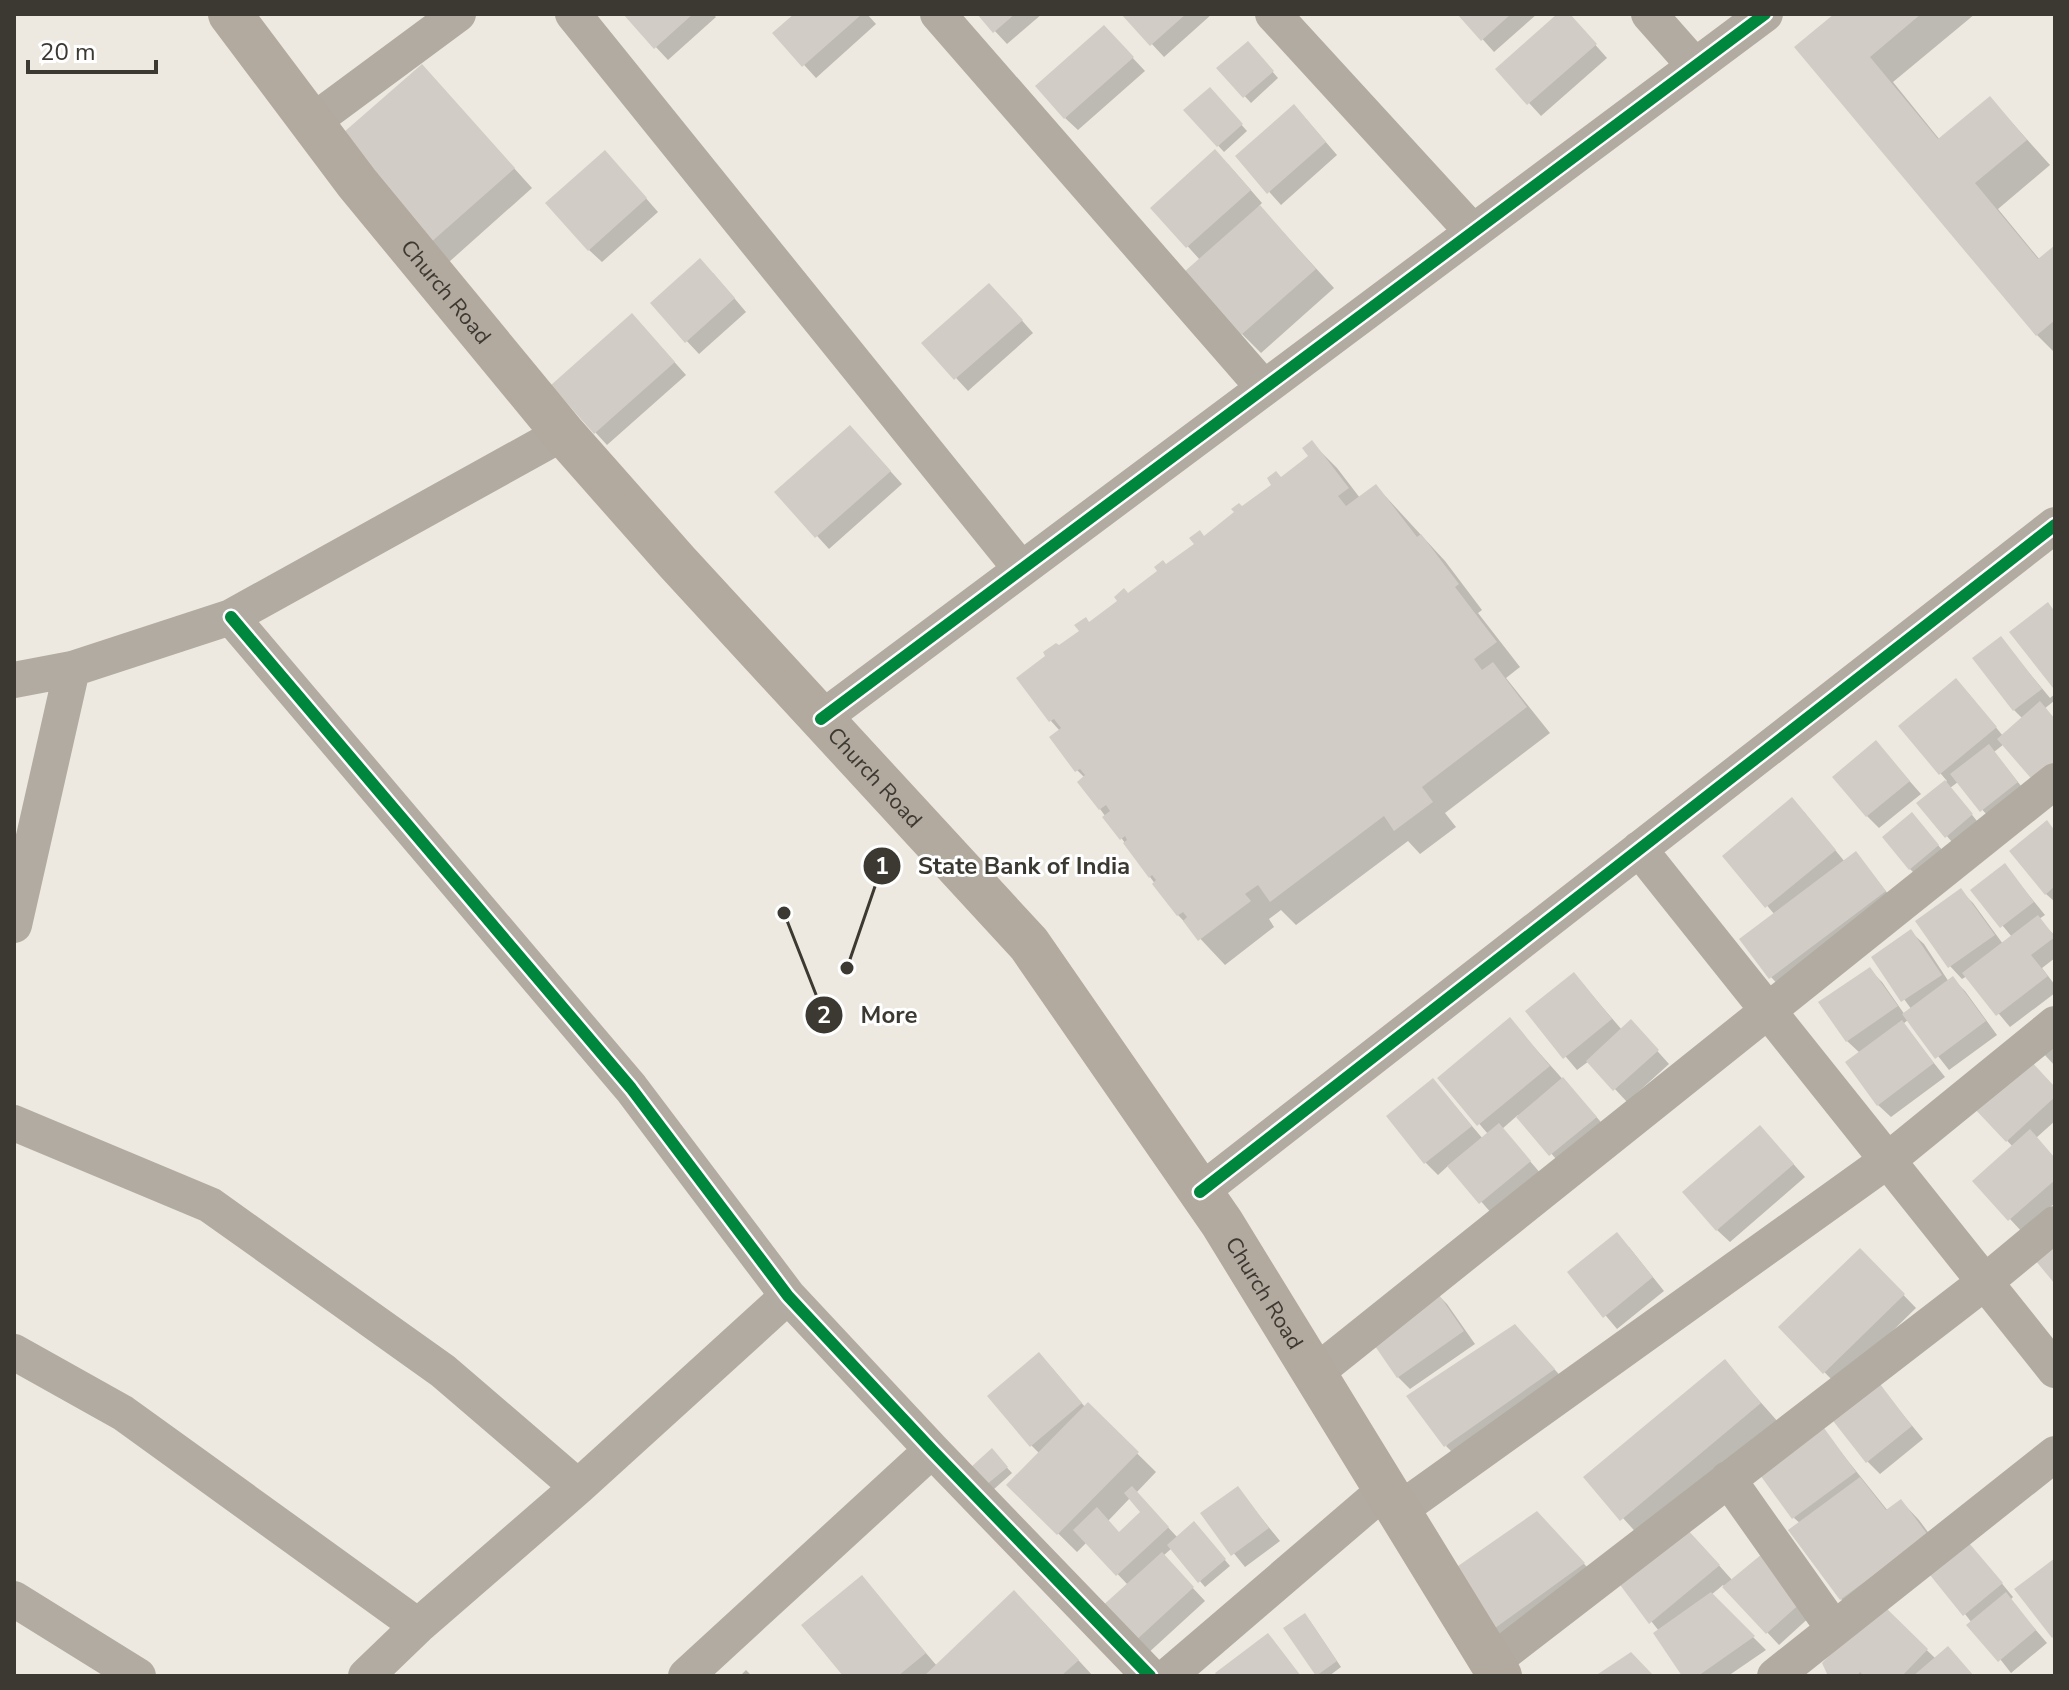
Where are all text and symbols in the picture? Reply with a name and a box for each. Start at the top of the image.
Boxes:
scale bar [28,24,156,74]
text: 20 m [40,36,96,68]
street label: Church Road [394,234,498,351]
street label: Church Road [820,721,929,835]
callout: State Bank of India [862,842,1147,890]
text: 1 [875,850,889,882]
text: State Bank of India [918,850,1130,882]
callout: More [804,991,933,1039]
text: 2 [817,999,831,1031]
text: More [861,999,917,1031]
street label: Church Road [1218,1231,1310,1355]

